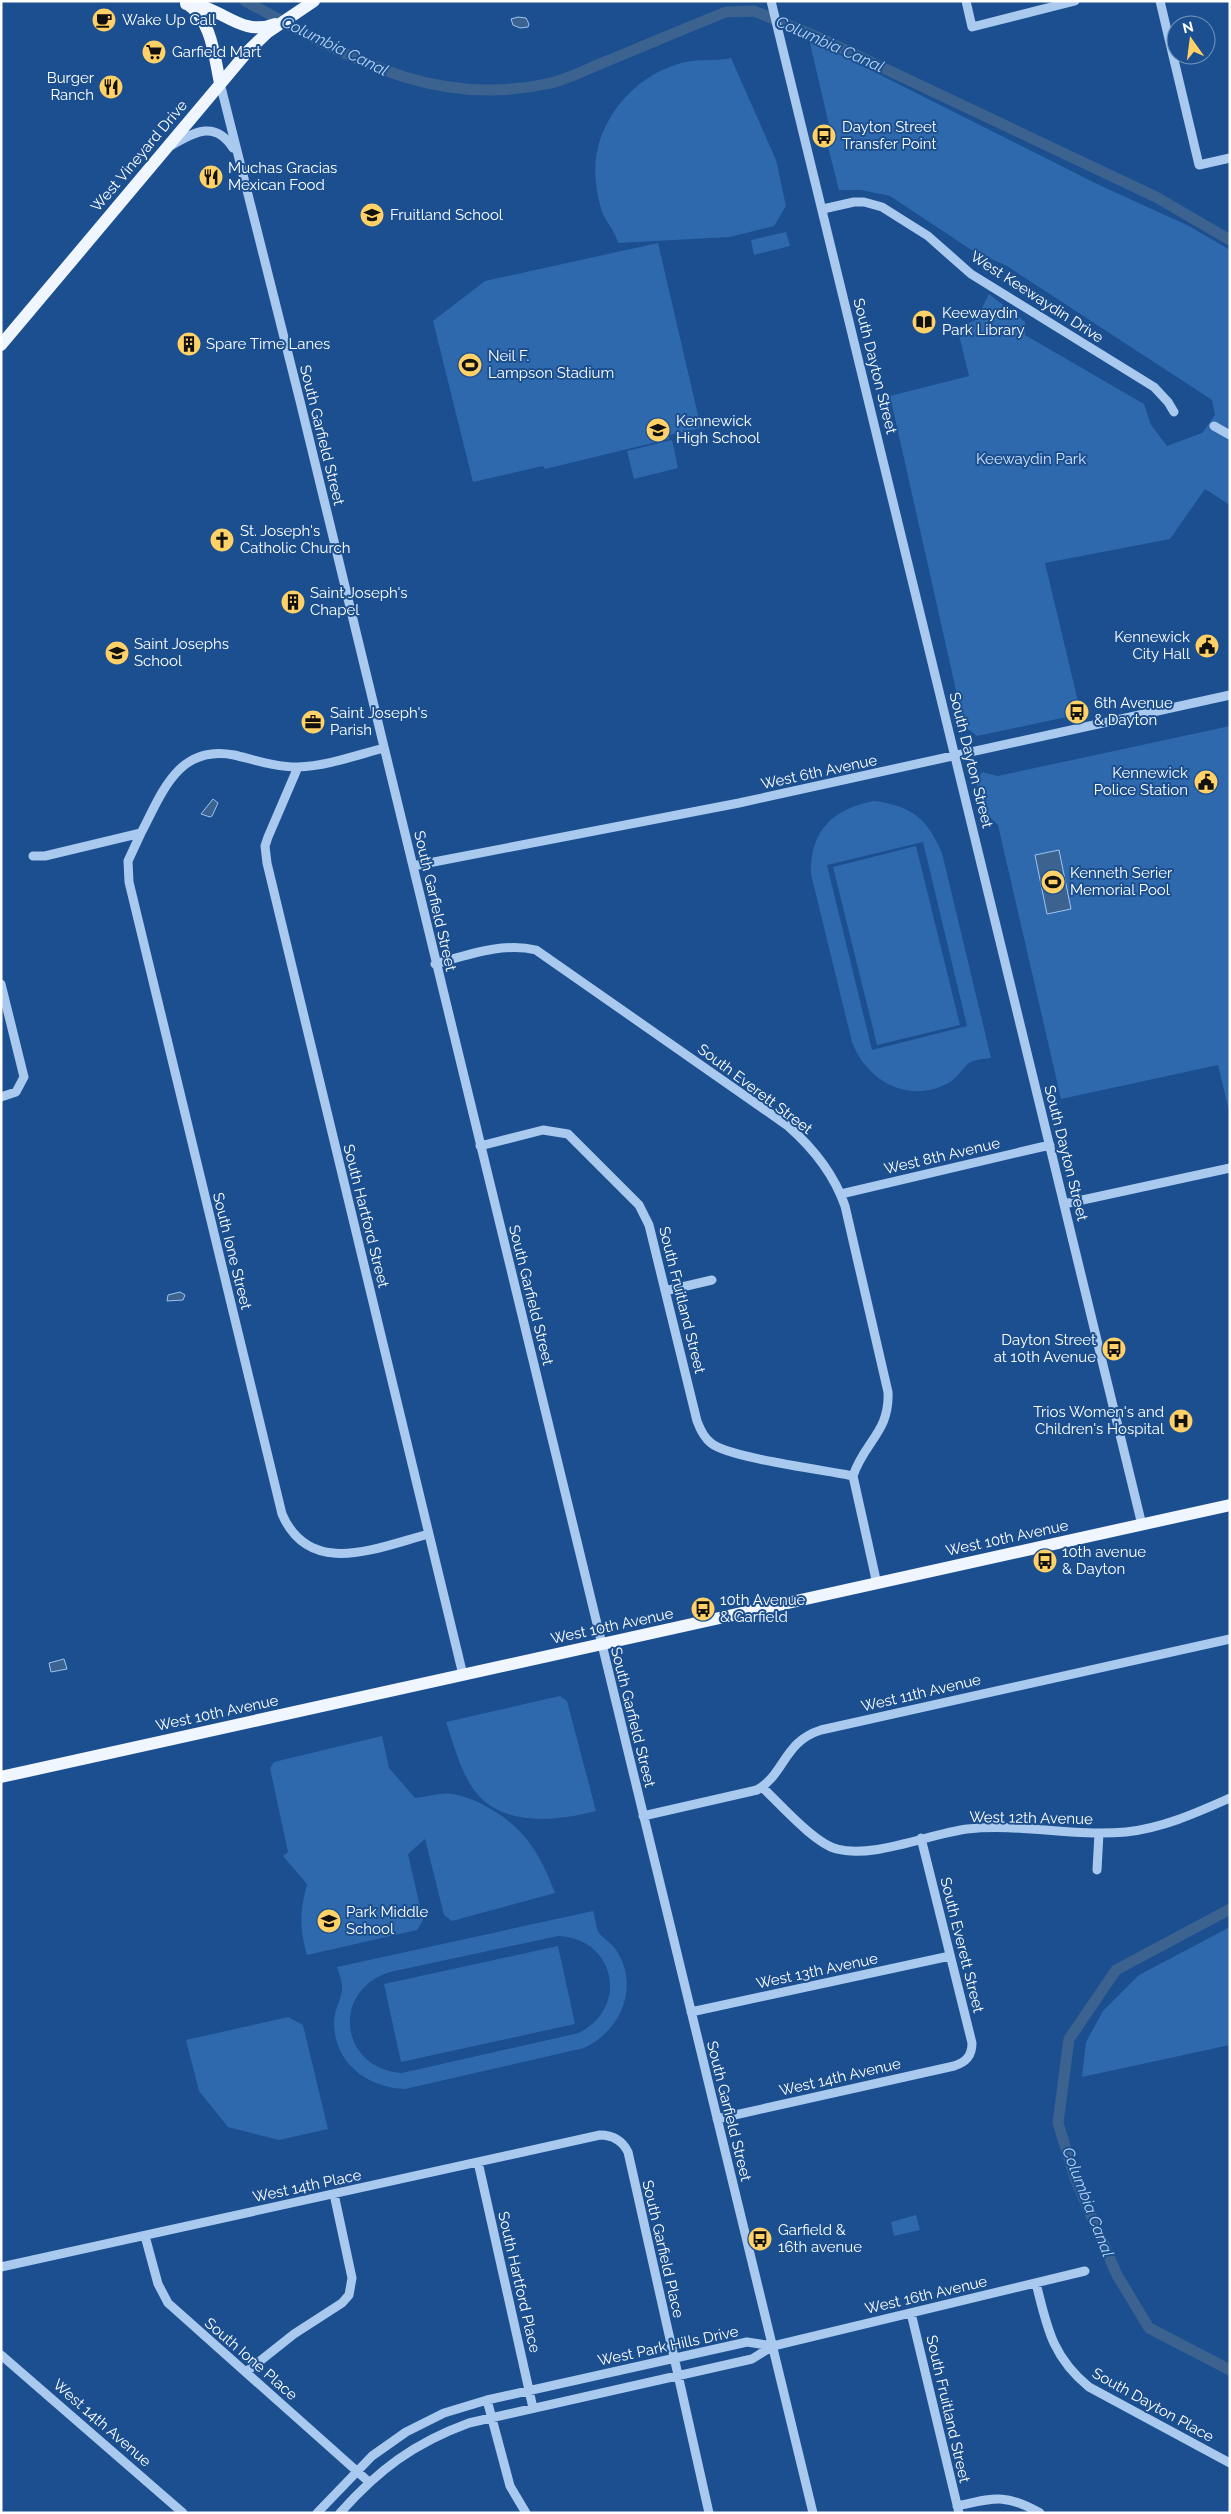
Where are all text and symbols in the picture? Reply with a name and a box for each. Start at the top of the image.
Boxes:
cafe icon: Wake Up Call [91,7,117,33]
place label: Wake Up Call [122,11,217,29]
water label: Columbia Canal [279,12,391,80]
water label: Columbia Canal [773,12,887,76]
north arrow [1166,15,1216,65]
text: N [1181,18,1195,36]
supermarket icon: Garfield Mart [141,39,167,65]
place label: Garfield Mart [172,43,261,61]
place label: Burger Ranch [47,69,95,104]
restaurant icon: Burger Ranch [98,74,124,100]
street label: West Vineyard Drive [87,96,191,215]
place label: Dayton Street Transfer Point [842,118,937,153]
bus stop icon: Dayton Street Transfer Point [811,123,837,149]
place label: Muchas Gracias Mexican Food [228,159,337,194]
restaurant icon: Muchas Gracias Mexican Food [198,164,224,190]
school or university icon: Fruitland School [359,202,385,228]
place label: Fruitland School [390,206,504,224]
street label: West Keewaydin Drive [967,247,1107,347]
street label: South Dayton Street [849,296,901,436]
place label: Keewaydin Park Library [942,304,1025,339]
library icon: Keewaydin Park Library [911,309,937,335]
building icon: Spare Time Lanes [176,331,202,357]
place label: Spare Time Lanes [206,335,330,353]
place label: Neil F. Lampson Stadium [488,347,614,382]
sports icon: Neil F. Lampson Stadium [457,352,483,378]
street label: South Garfield Street [296,363,348,507]
place label: Kennewick High School [676,412,761,447]
school or university icon: Kennewick High School [645,417,671,443]
park label: Keewaydin Park [976,450,1086,468]
place label: St. Joseph's Catholic Church [240,522,350,557]
church icon: St. Joseph's Catholic Church [209,527,235,553]
place label: Saint Joseph's Chapel [310,584,408,619]
building icon: Saint Joseph's Chapel [280,589,306,615]
place label: Kennewick City Hall [1114,628,1191,663]
public building icon: Kennewick City Hall [1194,633,1220,659]
place label: Saint Josephs School [134,635,229,670]
school or university icon: Saint Josephs School [104,640,130,666]
street label: South Dayton Street [945,690,997,830]
place label: 6th Avenue & Dayton [1094,694,1173,729]
bus stop icon: 6th Avenue & Dayton [1064,699,1090,725]
place label: Saint Joseph's Parish [330,704,428,739]
office icon: Saint Joseph's Parish [300,709,326,735]
street label: West 6th Avenue [759,751,879,793]
place label: Kennewick Police Station [1094,764,1188,799]
public building icon: Kennewick Police Station [1193,769,1219,795]
street label: South Garfield Street [410,829,460,973]
place label: Kenneth Serier Memorial Pool [1070,864,1173,899]
sports icon: Kenneth Serier Memorial Pool [1040,869,1066,895]
street label: South Everett Street [694,1040,816,1138]
street label: South Dayton Street [1040,1083,1092,1223]
street label: West 8th Avenue [882,1134,1002,1178]
street label: South Hartford Street [339,1142,393,1290]
street label: South Ione Street [209,1191,255,1311]
street label: South Garfield Street [505,1223,557,1367]
street label: South Fruitland Street [655,1225,709,1375]
place label: Dayton Street at 10th Avenue [994,1331,1096,1366]
bus stop icon: Dayton Street at 10th Avenue [1101,1336,1127,1362]
place label: Trios Women's and Children's Hospital [1033,1403,1165,1438]
hospital icon: Trios Women's and Children's Hospital [1168,1408,1194,1434]
street label: West 10th Avenue [944,1516,1070,1560]
place label: 10th avenue & Dayton [1062,1543,1146,1578]
bus stop icon: 10th avenue & Dayton [1032,1548,1058,1574]
place label: 10th Avenue & Garfield [720,1591,806,1626]
bus stop icon: 10th Avenue & Garfield [690,1596,716,1622]
street label: West 10th Avenue [549,1604,675,1648]
street label: South Garfield Street [607,1645,659,1789]
street label: West 11th Avenue [859,1670,983,1716]
street label: West 10th Avenue [154,1691,280,1735]
street label: West 12th Avenue [969,1808,1093,1828]
street label: South Everett Street [936,1875,988,2015]
place label: Park Middle School [346,1903,429,1938]
school or university icon: Park Middle School [316,1908,342,1934]
street label: West 13th Avenue [755,1949,880,1993]
street label: South Garfield Street [703,2039,755,2183]
street label: West 14th Avenue [778,2054,903,2100]
water label: Columbia Canal [1058,2144,1118,2260]
street label: West 14th Place [251,2166,363,2206]
street label: South Garfield Place [638,2178,688,2320]
street label: South Hartford Place [494,2210,544,2355]
place label: Garfield & 16th avenue [778,2221,862,2256]
bus stop icon: Garfield & 16th avenue [747,2226,773,2252]
street label: West 16th Avenue [863,2272,989,2318]
street label: South Ione Place [201,2314,301,2404]
street label: West Park Hills Drive [596,2322,740,2370]
street label: South Fruitland Street [922,2333,974,2485]
street label: South Dayton Place [1089,2364,1217,2446]
street label: West 14th Avenue [49,2376,155,2471]

